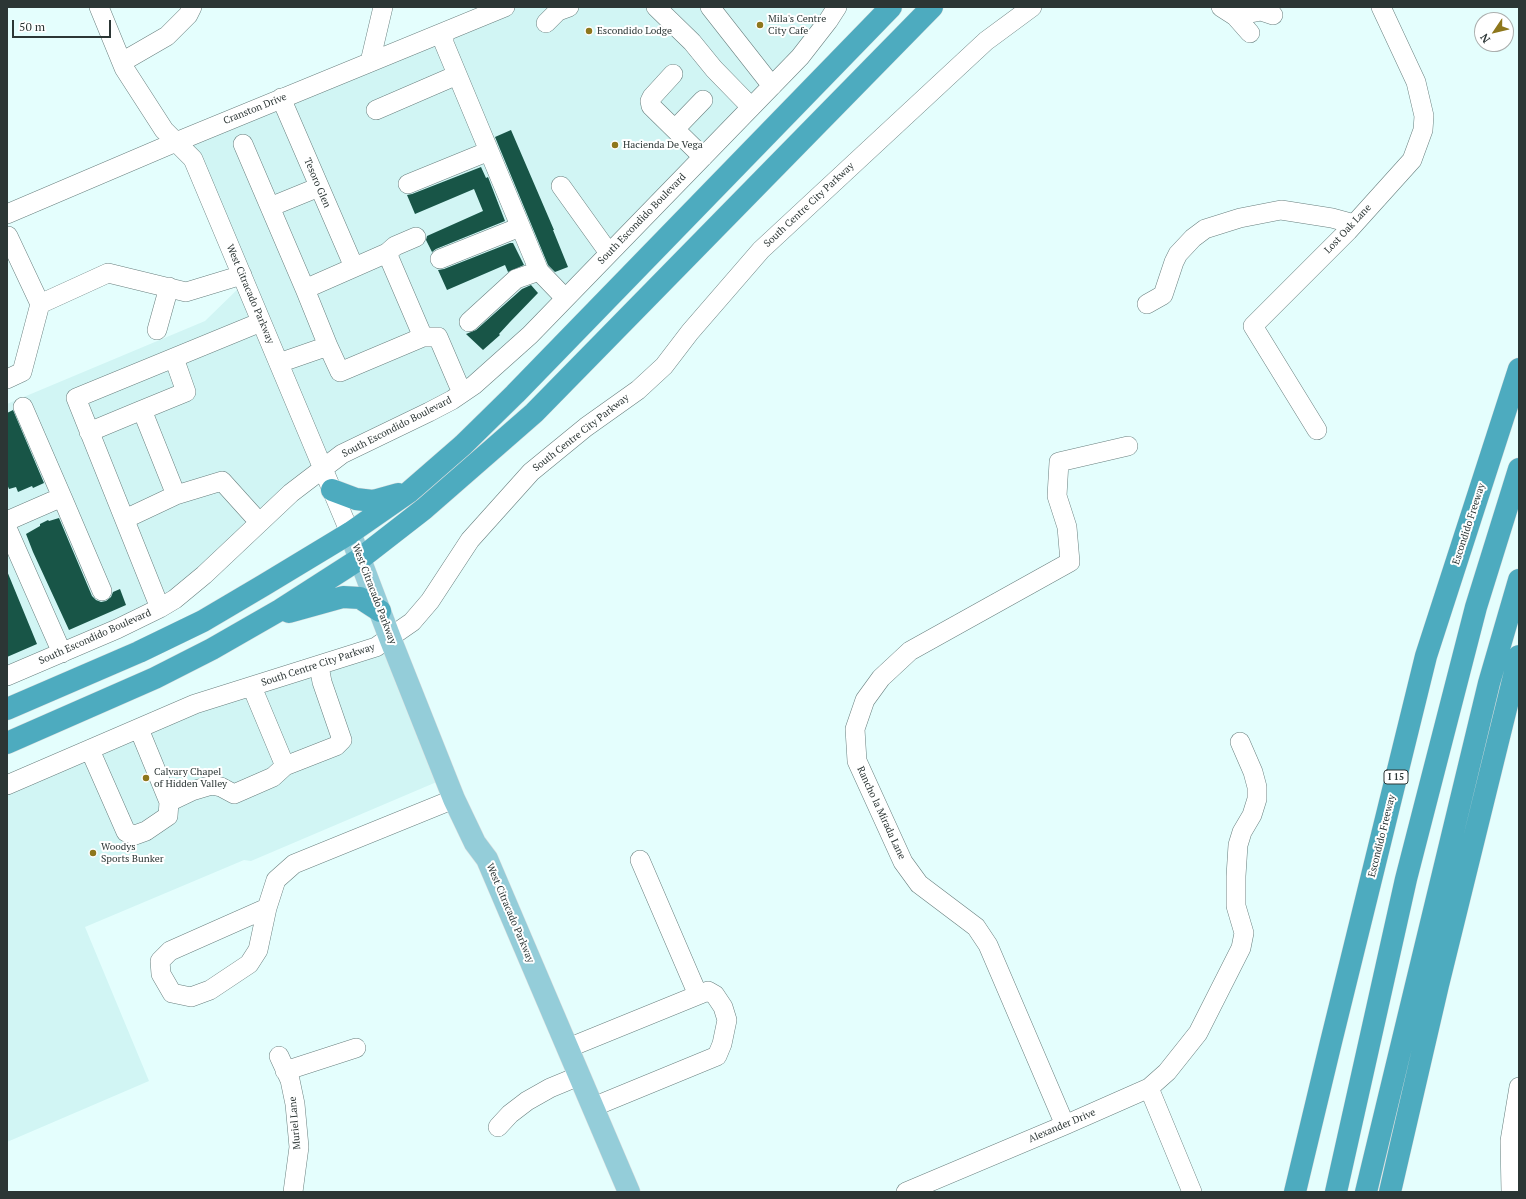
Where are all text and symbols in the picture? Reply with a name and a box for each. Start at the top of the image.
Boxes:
scale bar [14,12,113,38]
north arrow [1474,12,1514,52]
place label: Mila's Centre City Cafe [768,13,826,36]
text: 50 m [19,19,45,34]
marker: Mila's Centre City Cafe [755,20,765,30]
place label: Escondido Lodge [597,25,672,37]
marker: Escondido Lodge [584,26,594,36]
text: N [1477,31,1493,46]
street label: Cranston Drive [222,91,288,127]
place label: Hacienda De Vega [623,139,703,151]
marker: Hacienda De Vega [610,140,620,150]
street label: Tesoro Glen [301,156,333,210]
street label: South Centre City Parkway [761,160,857,250]
street label: South Escondido Boulevard [595,171,689,267]
street label: Lost Oak Lane [1322,202,1374,256]
street label: West Citracado Parkway [224,242,276,346]
street label: South Centre City Parkway [530,392,632,474]
street label: South Escondido Boulevard [340,394,454,460]
street label: Escondido Freeway [1450,482,1488,566]
street label: West Citracado Parkway [349,542,399,646]
street label: South Escondido Boulevard [37,607,153,667]
street label: South Centre City Parkway [260,641,376,689]
street label: Rancho la Mirada Lane [854,764,908,862]
place label: Calvary Chapel of Hidden Valley [154,766,227,790]
road number: I 15 [1384,770,1408,784]
marker: Calvary Chapel of Hidden Valley [141,773,151,783]
street label: Escondido Freeway [1366,793,1398,879]
place label: Woodys Sports Bunker [101,841,164,864]
marker: Woodys Sports Bunker [88,848,98,858]
street label: West Citracado Parkway [484,861,536,965]
street label: Muriel Lane [287,1096,303,1150]
street label: Alexander Drive [1027,1106,1097,1146]

